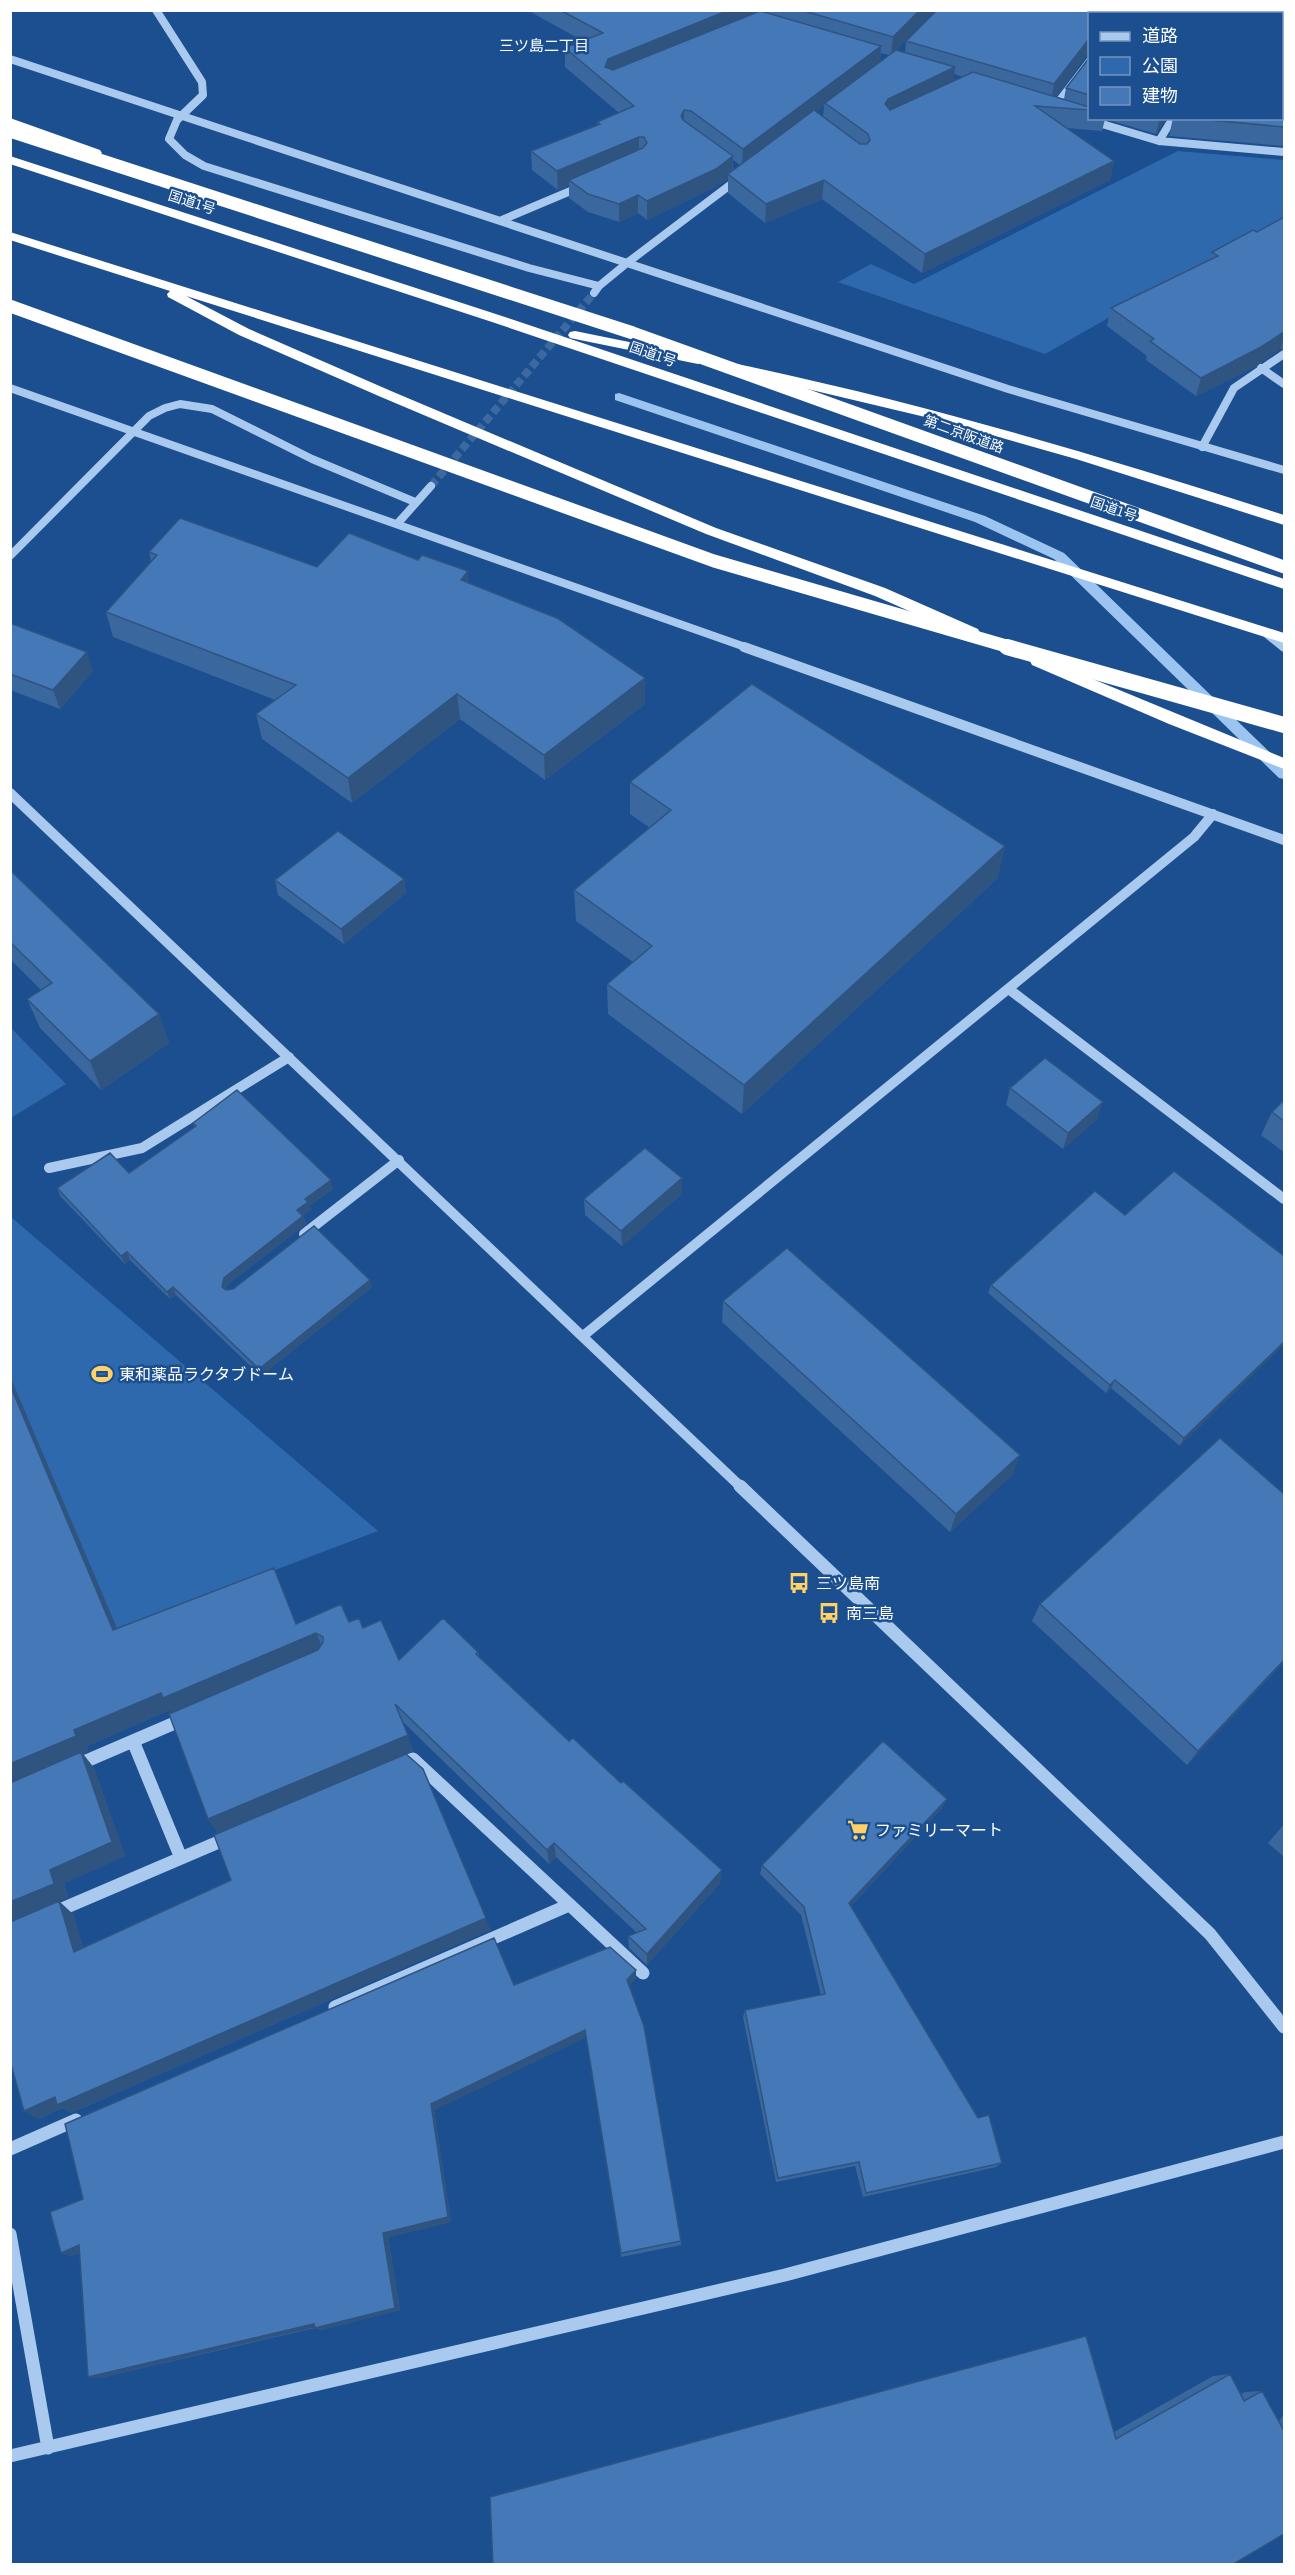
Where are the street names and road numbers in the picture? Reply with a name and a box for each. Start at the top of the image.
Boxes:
street label: 国道1号 [166,187,218,217]
street label: 国道1号 [627,339,679,369]
street label: 第二京阪道路 [922,412,1006,456]
street label: 国道1号 [1088,494,1140,524]

